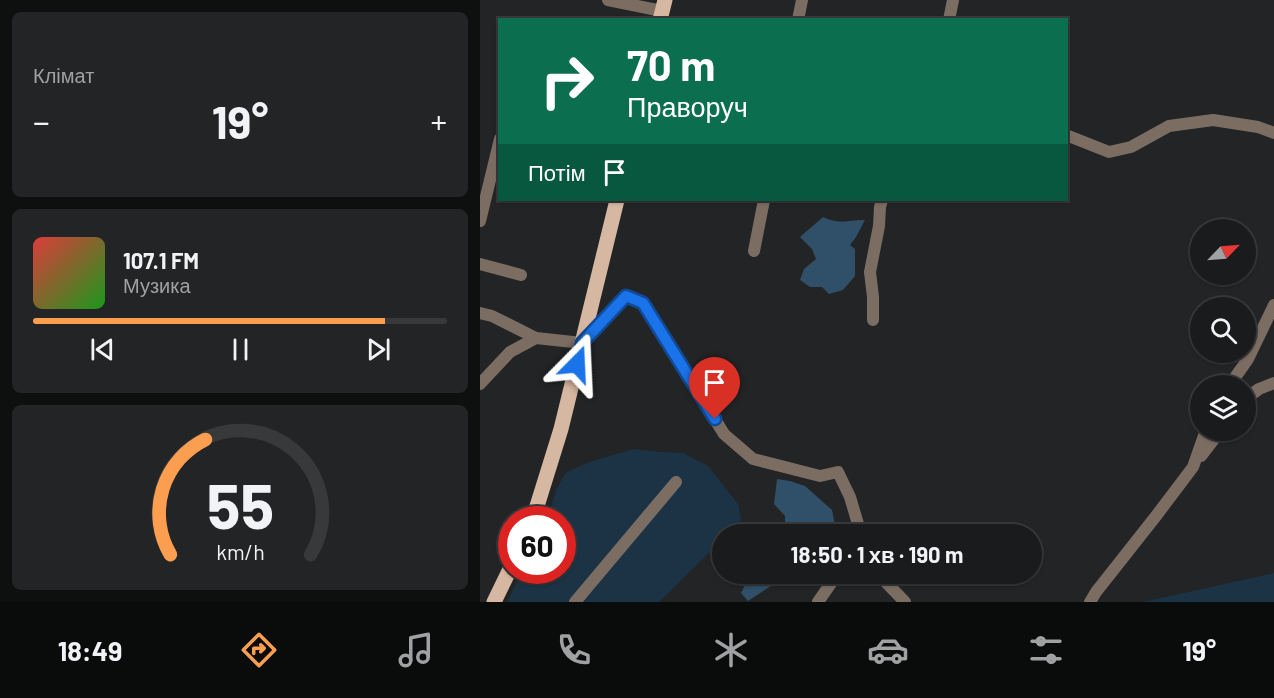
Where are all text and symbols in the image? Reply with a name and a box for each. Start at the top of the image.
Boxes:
text: 70 m [627,39,715,89]
icon: right [528,42,606,120]
text: Клімат [33,63,94,87]
text: Праворуч [627,90,748,122]
text: 19° [212,94,268,148]
text: − [33,101,50,141]
text: + [431,101,447,141]
icon: arrive [598,156,631,189]
text: Потім [528,159,586,185]
north arrow [1190,219,1256,285]
map controls [1190,219,1256,441]
text: 107.1 FM [123,247,199,273]
text: Музика [123,273,191,297]
button: search [1190,297,1256,363]
position arrow [545,332,609,396]
icon: previous [86,333,119,366]
icon: pause [224,333,257,366]
icon: next [362,333,395,366]
pin [689,357,740,419]
icon: arrive [698,366,731,399]
button: layers [1190,375,1256,441]
text: 55 [206,467,274,541]
speed limit sign: 60 [498,506,576,584]
text: km/h [216,539,264,564]
text: 18:50 · 1 хв · 190 m [791,541,963,567]
icon: directions [238,629,280,671]
icon: music [395,629,437,671]
icon: phone [553,629,595,671]
icon: climate [710,629,752,671]
icon: car [867,629,909,671]
icon: filters [1025,629,1067,671]
text: 18:49 [58,634,122,666]
text: 19° [1182,634,1216,666]

